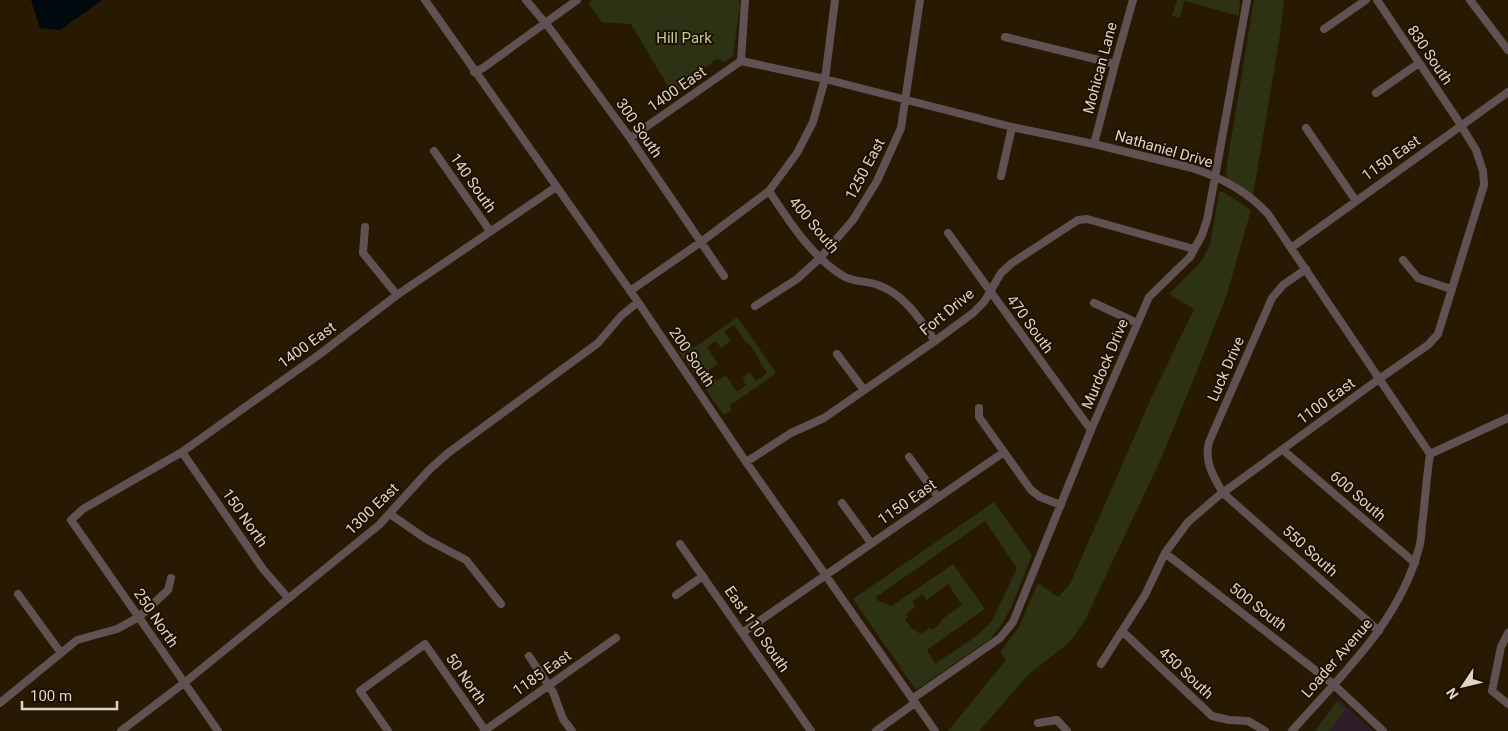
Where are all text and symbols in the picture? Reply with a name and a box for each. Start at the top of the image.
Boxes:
street label: Mohican Lane [1079,20,1121,116]
street label: 830 South [1404,22,1456,88]
park label: Hill Park [656,29,712,47]
street label: 1400 East [644,62,710,116]
street label: 300 South [612,95,666,161]
street label: Nathaniel Drive [1113,126,1215,172]
street label: 1150 East [1358,131,1424,185]
street label: 1250 East [841,135,889,203]
street label: 140 South [446,150,500,216]
street label: 400 South [785,193,843,257]
street label: Fort Drive [916,285,978,339]
street label: 470 South [1003,291,1057,357]
street label: Murdock Drive [1078,316,1132,412]
street label: 1400 East [275,318,339,372]
street label: 200 South [666,324,718,390]
street label: Luck Drive [1204,334,1248,404]
street label: 1100 East [1294,374,1358,428]
street label: 600 South [1326,467,1390,525]
street label: 1150 East [874,475,940,529]
street label: 1300 East [342,479,402,539]
street label: 150 North [218,485,272,551]
street label: 550 South [1279,522,1341,580]
street label: 500 South [1226,579,1290,635]
street label: East 110 South [721,582,793,676]
street label: 250 North [130,585,182,651]
street label: Loader Avenue [1298,615,1376,701]
street label: 450 South [1155,643,1217,703]
street label: 1185 East [509,646,575,700]
street label: 50 North [442,650,490,708]
north arrow [1438,661,1488,711]
scale bar [22,678,118,710]
text: N [1443,685,1462,702]
text: 100 m [30,687,72,705]

